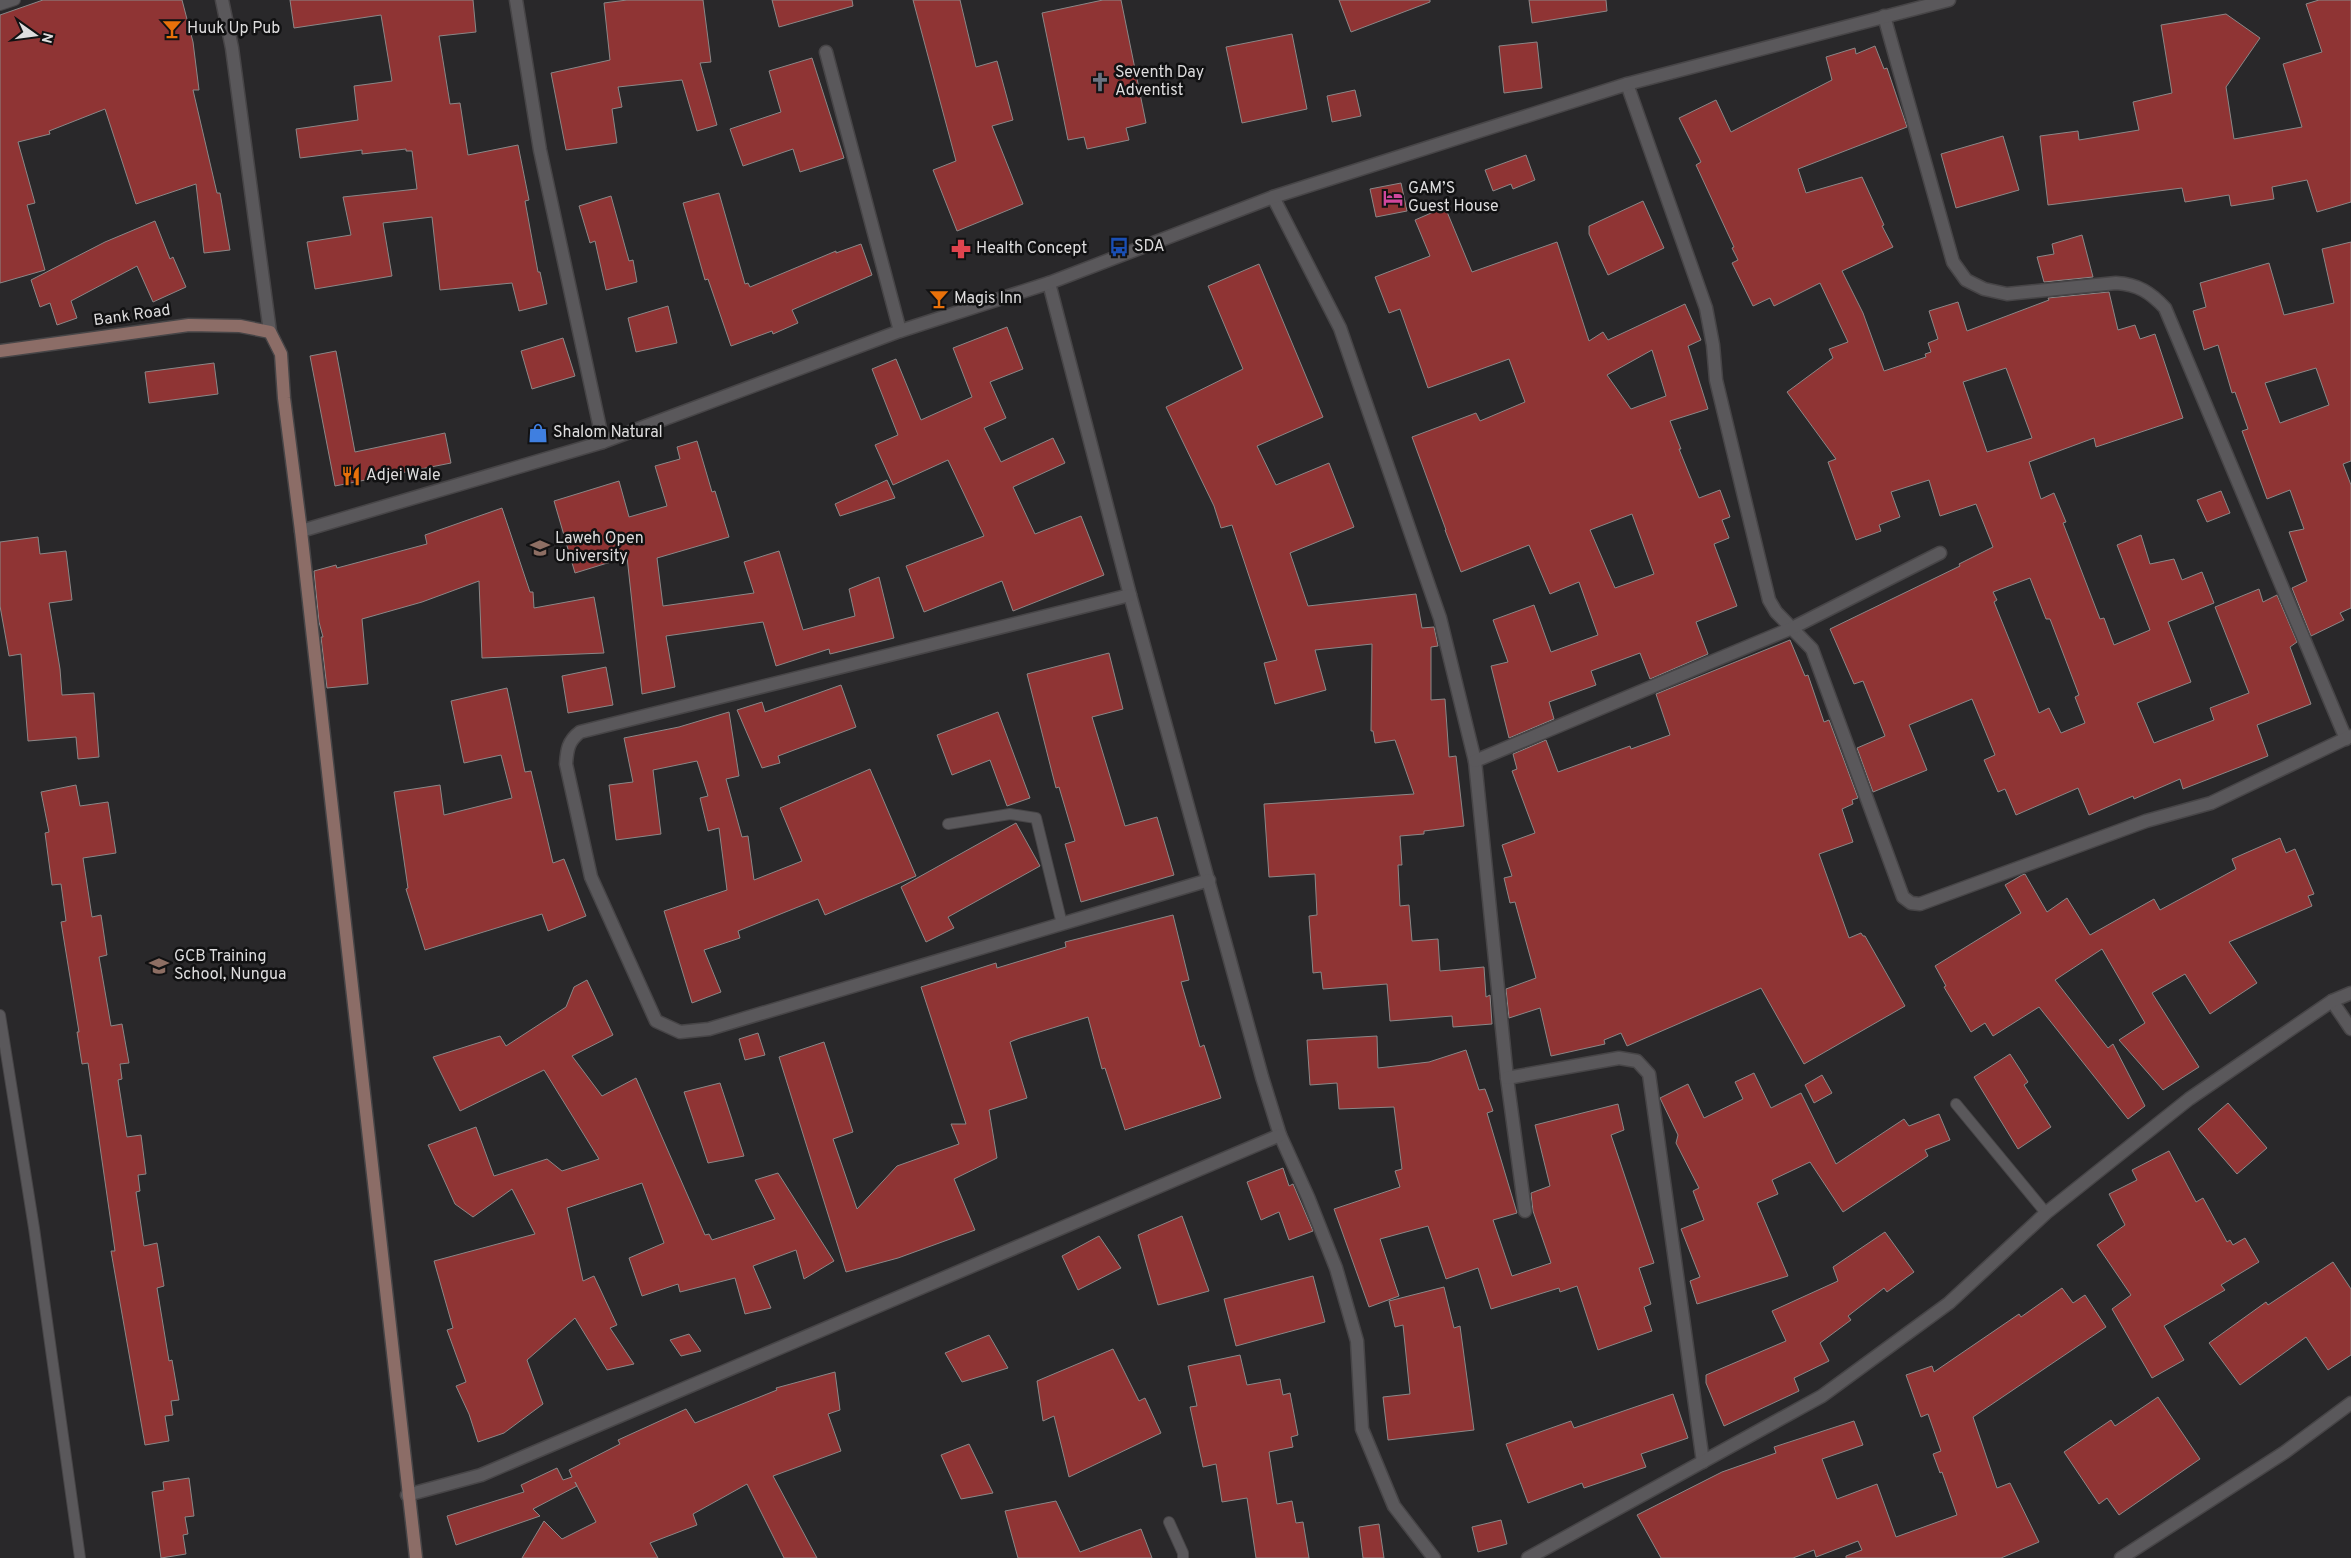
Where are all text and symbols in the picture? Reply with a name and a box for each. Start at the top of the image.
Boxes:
north arrow [10,10,60,60]
bar icon: Huuk Up Pub [161,18,183,40]
place label: Huuk Up Pub [187,19,280,39]
text: N [37,31,56,45]
place label: Seventh Day Adventist [1115,63,1204,101]
church icon: Seventh Day Adventist [1089,71,1111,93]
place label: GAM’S Guest House [1408,179,1499,217]
hotel icon: GAM’S Guest House [1382,187,1404,209]
bus stop icon: SDA [1108,236,1130,258]
place label: SDA [1134,237,1165,257]
pharmacy icon: Health Concept [950,238,972,260]
place label: Health Concept [976,239,1087,259]
bar icon: Magis Inn [928,288,950,310]
place label: Magis Inn [954,289,1022,309]
street label: Bank Road [92,301,172,331]
shop icon: Shalom Natural [527,422,549,444]
place label: Shalom Natural [553,423,663,443]
restaurant icon: Adjei Wale [340,465,362,487]
place label: Adjei Wale [366,466,441,486]
place label: Laweh Open University [555,529,644,567]
school or university icon: Laweh Open University [529,537,551,559]
place label: GCB Training School, Nungua [174,947,286,985]
school or university icon: GCB Training School, Nungua [148,955,170,977]

